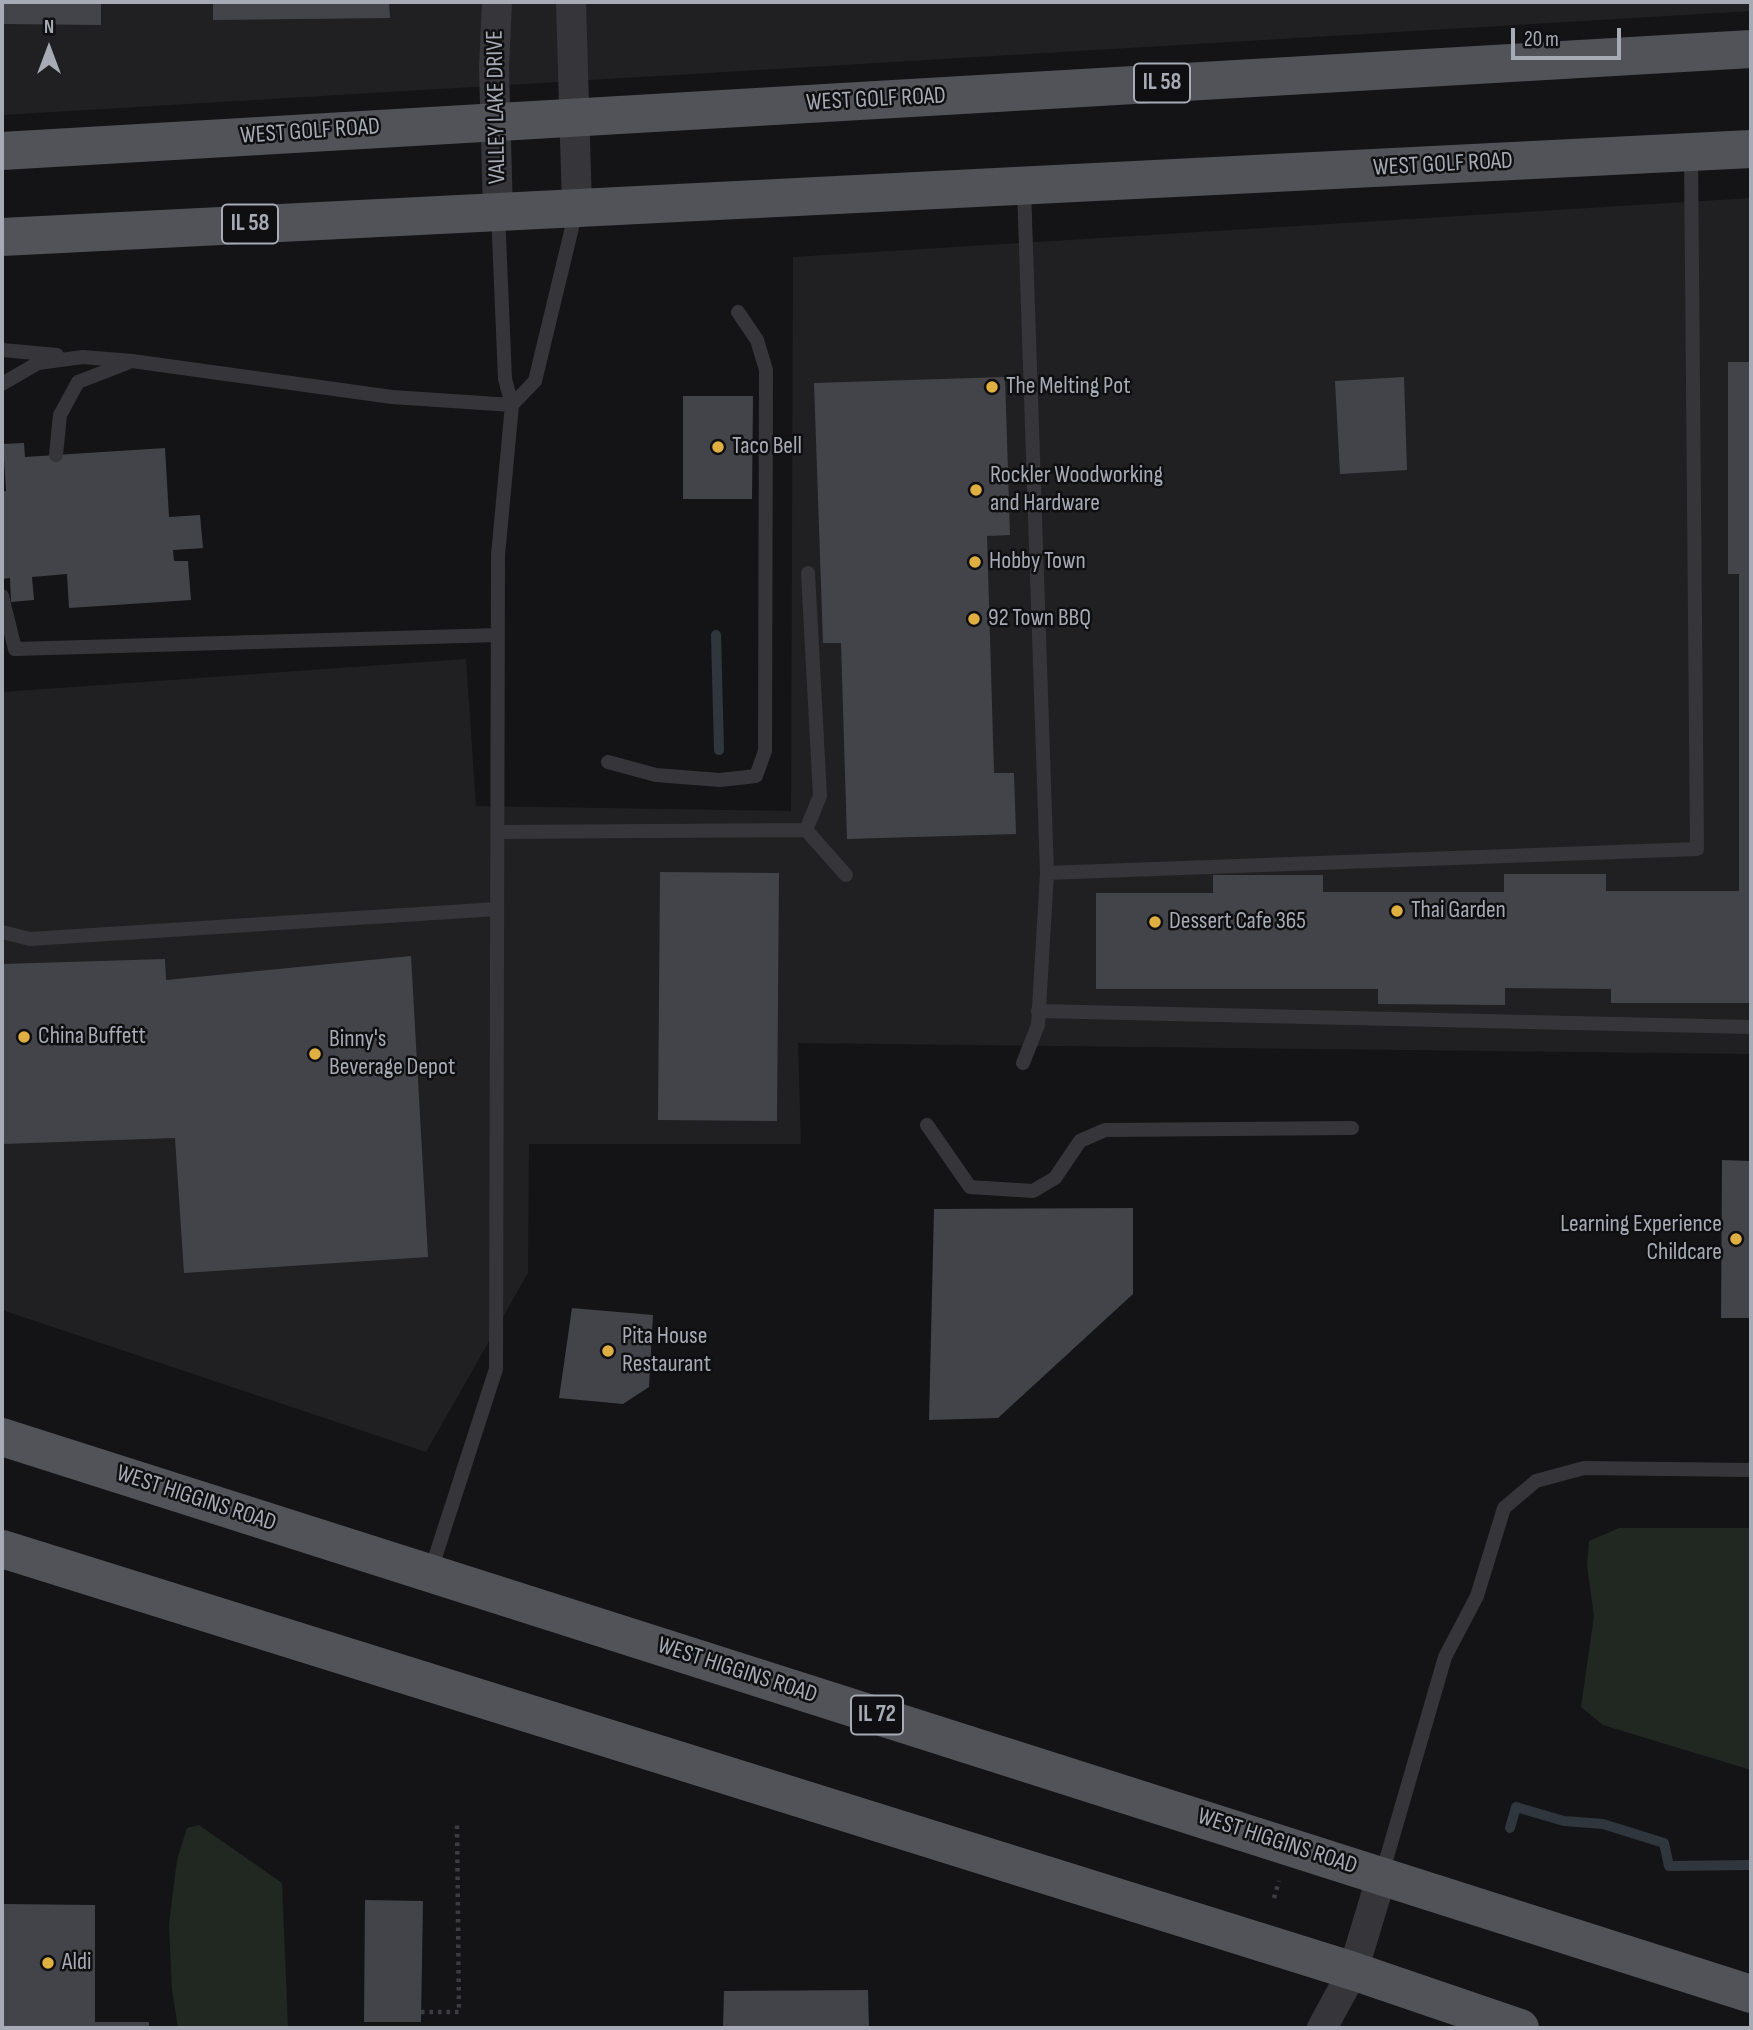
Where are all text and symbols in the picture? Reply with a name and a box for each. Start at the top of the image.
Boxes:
north arrow [14,14,84,84]
scale bar [1515,14,1625,58]
text: N [44,16,54,39]
text: 20 m [1524,27,1559,52]
street label: VALLEY LAKE DRIVE [481,30,513,184]
road number: IL 58 [1134,64,1190,102]
street label: WEST GOLF ROAD [805,82,947,118]
street label: WEST GOLF ROAD [239,113,381,151]
street label: WEST GOLF ROAD [1372,147,1514,183]
road number: IL 58 [222,204,278,244]
place label: The Melting Pot [1006,373,1130,401]
marker: The Melting Pot [984,379,1000,395]
place label: Taco Bell [732,433,802,461]
marker: Taco Bell [710,439,726,455]
place label: Rockler Woodworking and Hardware [990,462,1163,518]
marker: Rockler Woodworking and Hardware [968,482,984,498]
place label: Hobby Town [989,548,1086,576]
marker: Hobby Town [967,554,983,570]
place label: 92 Town BBQ [988,605,1091,633]
marker: 92 Town BBQ [966,611,982,627]
place label: Thai Garden [1411,897,1506,925]
marker: Thai Garden [1389,903,1405,919]
place label: Dessert Cafe 365 [1169,908,1306,936]
marker: Dessert Cafe 365 [1147,914,1163,930]
place label: China Buffett [38,1023,146,1051]
place label: Binny's Beverage Depot [329,1026,455,1082]
marker: China Buffett [16,1029,32,1045]
marker: Binny's Beverage Depot [307,1046,323,1062]
place label: Learning Experience Childcare [1560,1211,1722,1267]
marker: Learning Experience Childcare [1728,1231,1744,1247]
place label: Pita House Restaurant [622,1323,711,1379]
marker: Pita House Restaurant [600,1343,616,1359]
street label: WEST HIGGINS ROAD [113,1460,279,1538]
street label: WEST HIGGINS ROAD [654,1632,820,1710]
road number: IL 72 [851,1696,903,1734]
street label: WEST HIGGINS ROAD [1194,1803,1360,1881]
place label: Aldi [62,1949,92,1977]
marker: Aldi [40,1955,56,1971]

